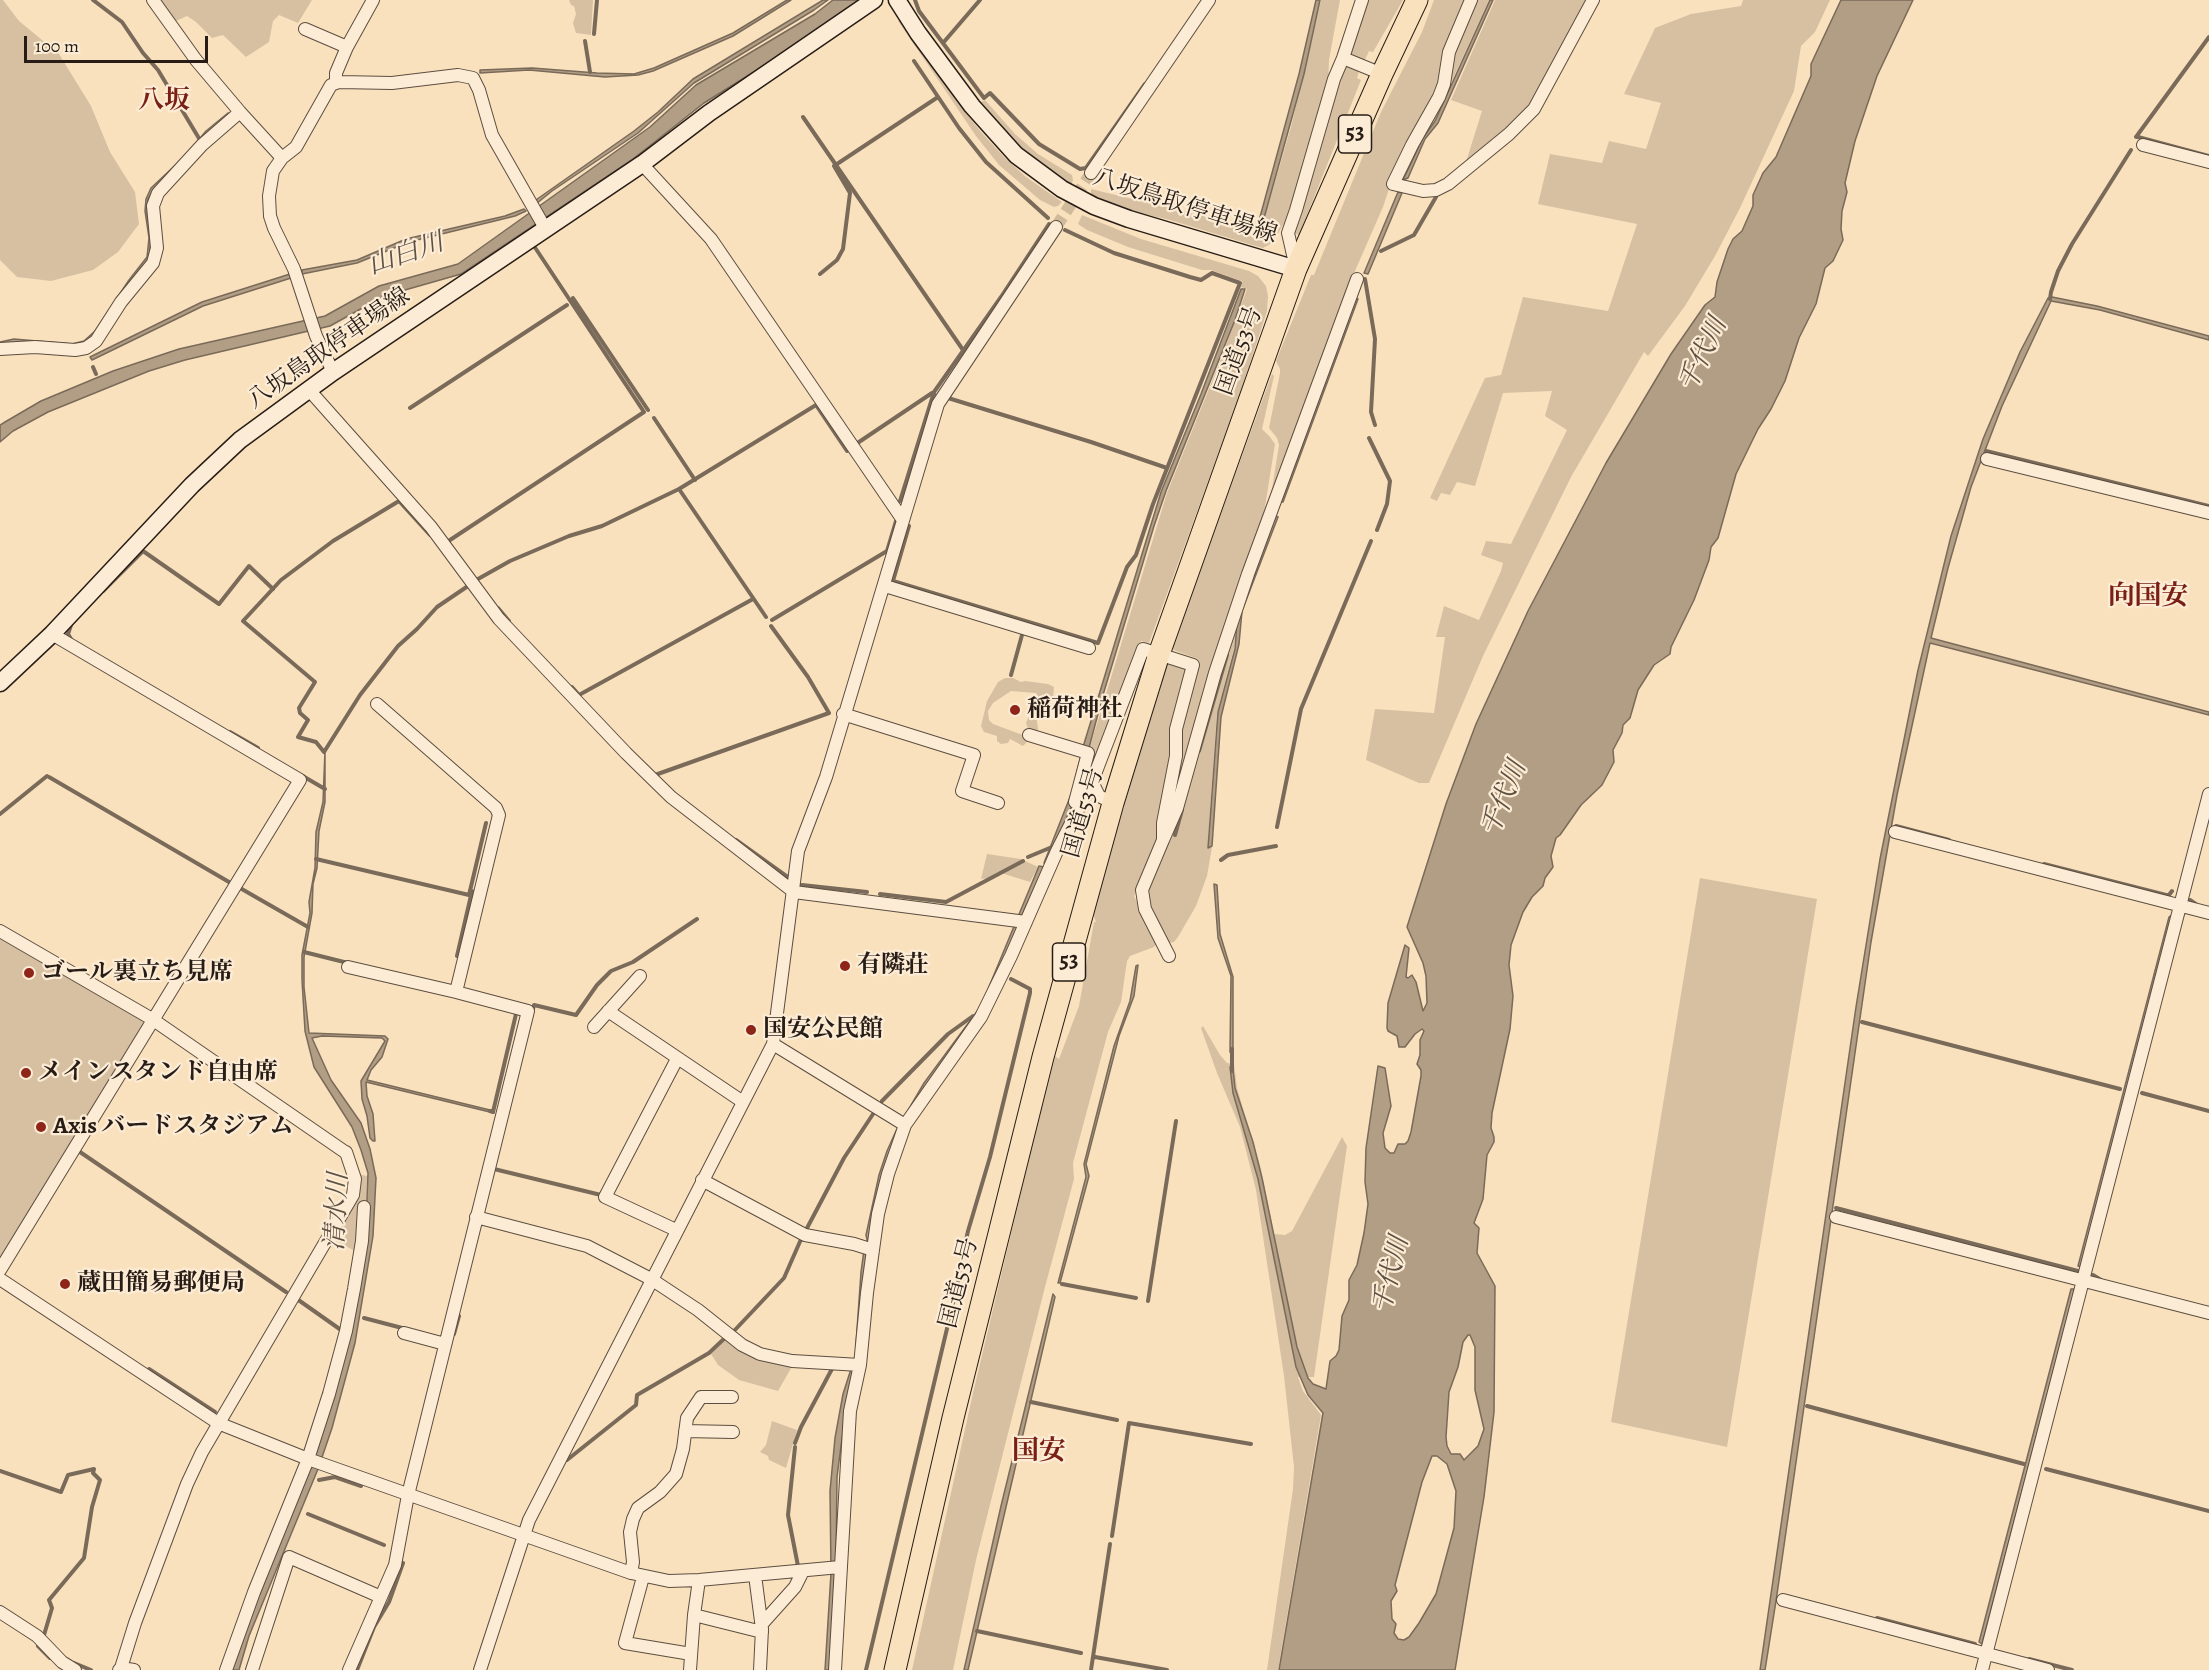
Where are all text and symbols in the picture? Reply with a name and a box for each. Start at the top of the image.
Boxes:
scale bar [27,24,212,62]
text: 100 m [35,34,79,58]
district label: 八坂 [138,86,190,118]
road number: 53 [1338,115,1372,153]
street label: 八坂鳥取停車場線 [1089,164,1281,250]
water label: 山白川 [364,228,448,282]
street label: 八坂鳥取停車場線 [242,282,416,416]
street label: 国道53号 [1211,303,1269,399]
water label: 千代川 [1673,313,1735,397]
district label: 向国安 [2108,581,2188,613]
place label: 稲荷神社 [1027,696,1123,724]
marker: 稲荷神社 [1008,703,1022,717]
water label: 千代川 [1476,757,1534,841]
street label: 国道53号 [1057,765,1111,861]
road number: 53 [1052,943,1086,981]
place label: 有隣荘 [857,952,929,980]
place label: ゴール裏立ち見席 [41,959,233,987]
marker: 有隣荘 [838,959,852,973]
marker: ゴール裏立ち見席 [22,966,36,980]
place label: 国安公民館 [763,1016,883,1044]
marker: 国安公民館 [744,1023,758,1037]
place label: メインスタンド自由席 [38,1059,278,1087]
marker: メインスタンド自由席 [19,1066,33,1080]
place label: Axis バードスタジアム [53,1113,293,1141]
marker: Axis バードスタジアム [34,1120,48,1134]
water label: 清水川 [320,1172,356,1252]
water label: 千代川 [1367,1233,1417,1317]
street label: 国道53号 [935,1235,985,1331]
place label: 蔵田簡易郵便局 [77,1270,245,1298]
marker: 蔵田簡易郵便局 [58,1277,72,1291]
district label: 国安 [1012,1436,1066,1468]

